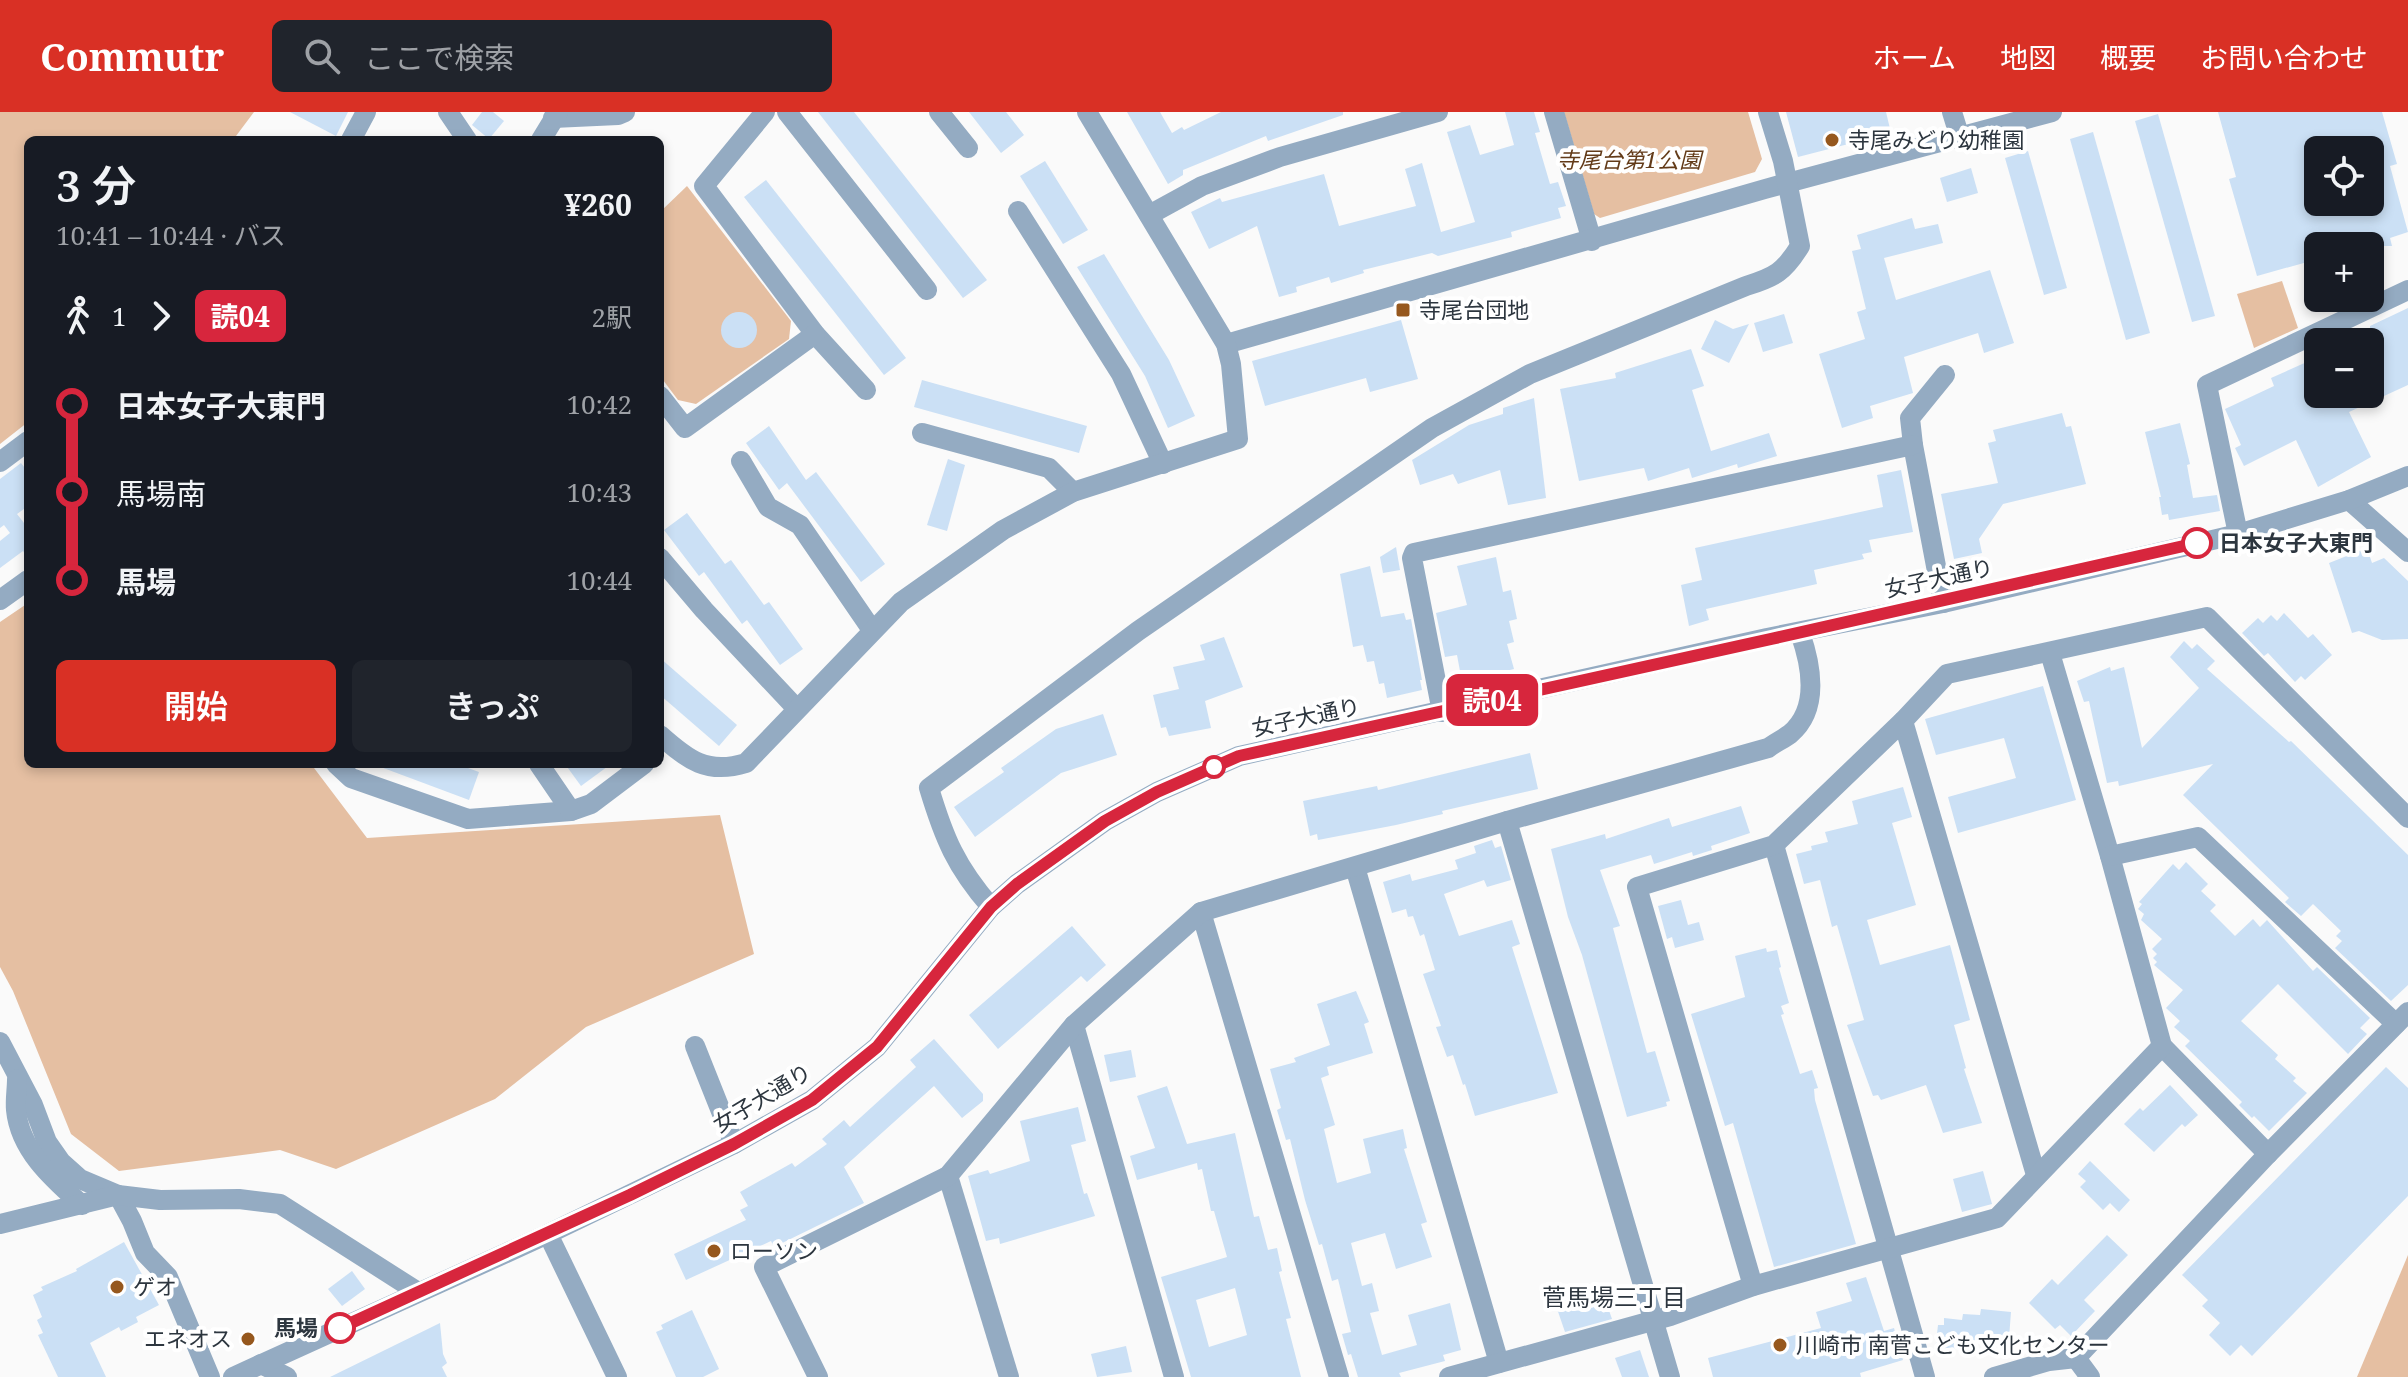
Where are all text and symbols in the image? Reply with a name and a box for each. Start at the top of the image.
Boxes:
search box [272,20,832,92]
text: Commutr [40,30,224,82]
icon: search [300,34,344,78]
text: ここで検索 [364,37,514,78]
text: ホーム [1873,38,1956,76]
text: 地図 [2000,38,2056,76]
text: 概要 [2100,38,2156,76]
text: お問い合わせ [2200,38,2368,76]
place label: 寺尾みどり幼稚園 [1848,124,2024,154]
marker: 寺尾みどり幼稚園 [1823,131,1841,149]
map controls [2304,136,2384,408]
button: locate [2304,136,2384,216]
park label: 寺尾台第1公園 [1557,144,1704,174]
text: 3 分 [56,155,136,215]
text: ¥260 [564,184,632,225]
text: 10:41 – 10:44 · バス [56,217,286,253]
button: + [2304,232,2384,312]
icon: walk [56,294,100,338]
icon: forward [139,294,183,338]
place label: 寺尾台団地 [1419,294,1529,324]
text: 読04 [211,297,270,335]
text: 1 [112,298,127,334]
text: 2駅 [591,299,632,335]
marker: 寺尾台団地 [1394,301,1412,319]
button: − [2304,328,2384,408]
text: 日本女子大東門 [116,385,326,426]
text: 10:42 [566,386,632,422]
text: 馬場南 [116,473,206,514]
text: 10:43 [566,474,632,510]
place label: 日本女子大東門 [2219,527,2373,557]
marker: 日本女子大東門 [2182,528,2212,558]
street label: 女子大通り [1882,551,1996,603]
text: 馬場 [116,561,176,602]
text: 10:44 [566,562,632,598]
button: 開始 [56,660,336,752]
button: きっぷ [352,660,632,752]
line badge: 読04 [1446,674,1538,726]
text: 読04 [1462,681,1522,719]
street label: 女子大通り [1249,690,1363,742]
unlabelled marker [1203,756,1225,778]
street label: 女子大通り [707,1056,816,1138]
place label: ローソン [730,1235,818,1265]
marker: ローソン [705,1242,723,1260]
place label: ゲオ [133,1271,177,1301]
marker: ゲオ [108,1278,126,1296]
district label: 菅馬場三丁目 [1542,1280,1686,1313]
place label: 馬場 [274,1312,318,1342]
marker: 馬場 [325,1313,355,1343]
place label: エネオス [144,1323,232,1353]
place label: 川崎市 南菅こども文化センター [1796,1329,2110,1359]
marker: エネオス [239,1330,257,1348]
marker: 川崎市 南菅こども文化センター [1771,1336,1789,1354]

